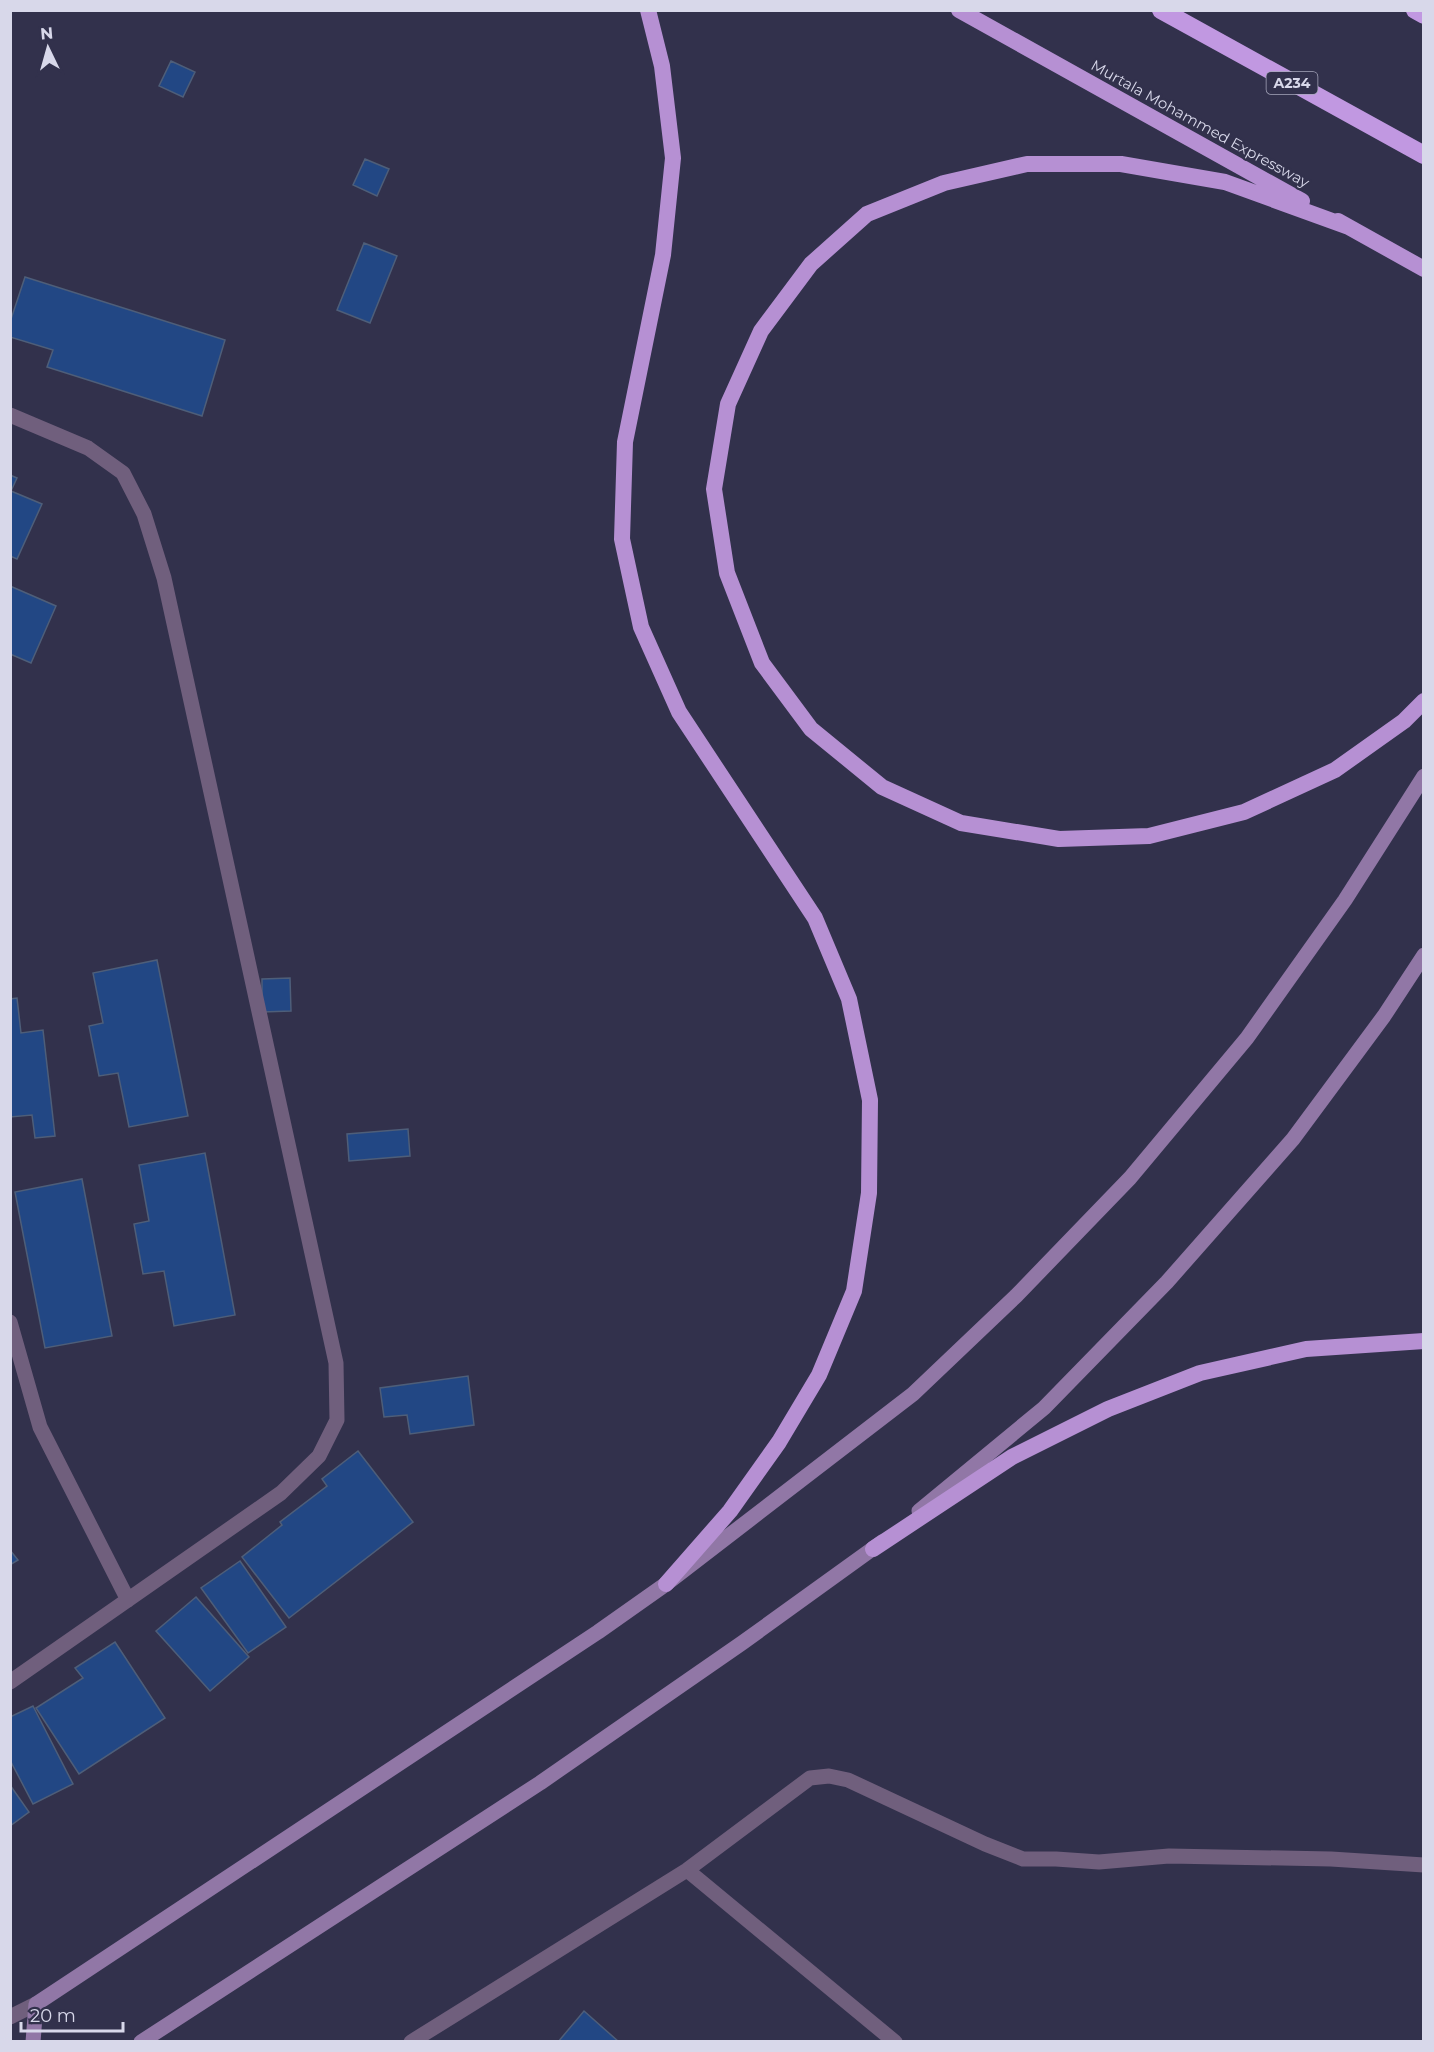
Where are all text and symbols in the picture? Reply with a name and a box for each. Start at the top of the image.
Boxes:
north arrow [18,18,78,78]
text: N [39,24,54,44]
street label: Murtala Mohammed Expressway [1088,55,1314,192]
road number: A234 [1266,72,1318,94]
scale bar [21,1995,123,2033]
text: 20 m [30,2005,76,2027]

